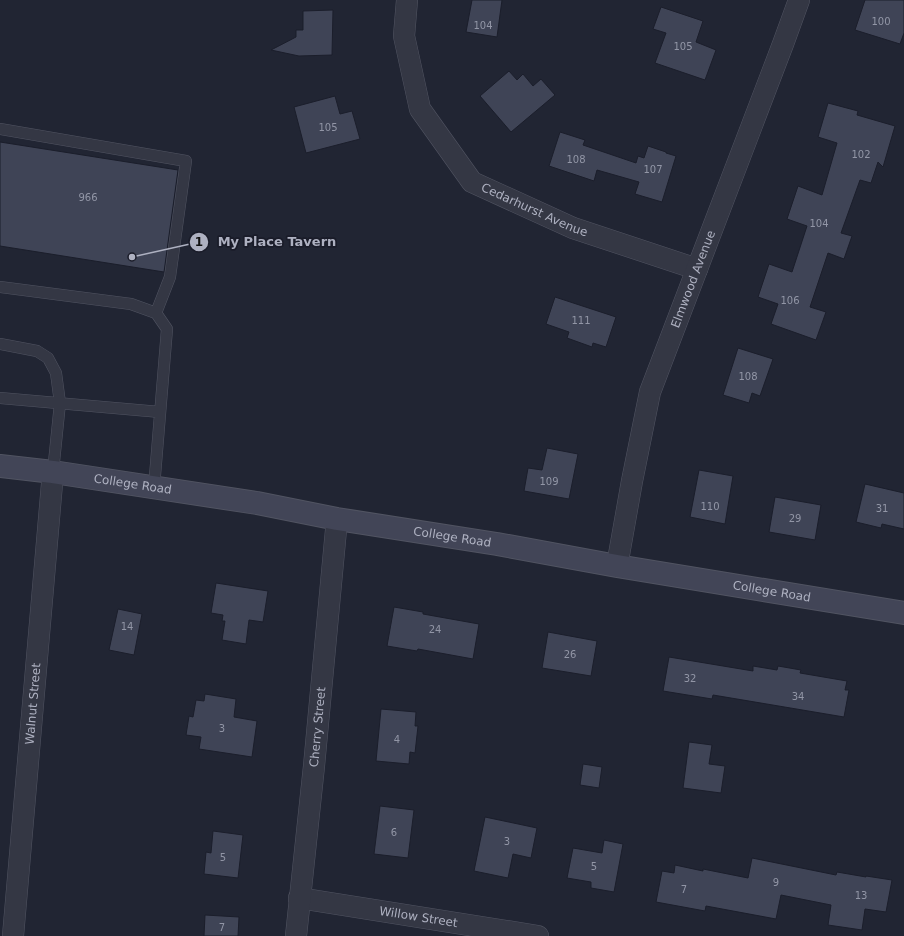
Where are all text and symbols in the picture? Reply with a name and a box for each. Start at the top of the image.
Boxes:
house number: 100 [871,16,891,27]
house number: 104 [473,20,493,31]
house number: 105 [673,41,693,52]
house number: 105 [318,122,338,133]
house number: 102 [851,149,871,160]
house number: 108 [566,154,586,165]
house number: 107 [643,164,663,175]
street label: Cedarhurst Avenue [479,180,590,239]
house number: 966 [78,192,98,203]
house number: 104 [809,218,829,229]
street label: Elmwood Avenue [668,228,718,330]
callout: My Place Tavern [189,229,344,254]
text: My Place Tavern [218,234,336,249]
text: 1 [195,235,203,249]
house number: 106 [780,295,800,306]
house number: 111 [571,315,591,326]
house number: 108 [738,371,758,382]
street label: College Road [93,471,173,497]
house number: 109 [539,476,559,487]
house number: 110 [700,501,720,512]
house number: 31 [876,503,888,514]
house number: 29 [789,513,801,524]
street label: College Road [412,524,492,550]
street label: College Road [732,578,812,605]
house number: 14 [121,621,133,632]
house number: 24 [429,624,441,635]
house number: 26 [564,649,576,660]
street label: Walnut Street [23,662,44,745]
house number: 32 [684,673,696,684]
street label: Cherry Street [307,686,328,768]
house number: 34 [792,691,804,702]
house number: 3 [219,723,225,734]
house number: 4 [394,734,400,745]
house number: 6 [391,827,397,838]
house number: 3 [504,836,510,847]
house number: 5 [220,852,226,863]
house number: 5 [591,861,597,872]
house number: 9 [773,877,779,888]
house number: 7 [681,884,687,895]
house number: 13 [855,890,867,901]
street label: Willow Street [378,904,459,930]
house number: 7 [219,922,225,933]

